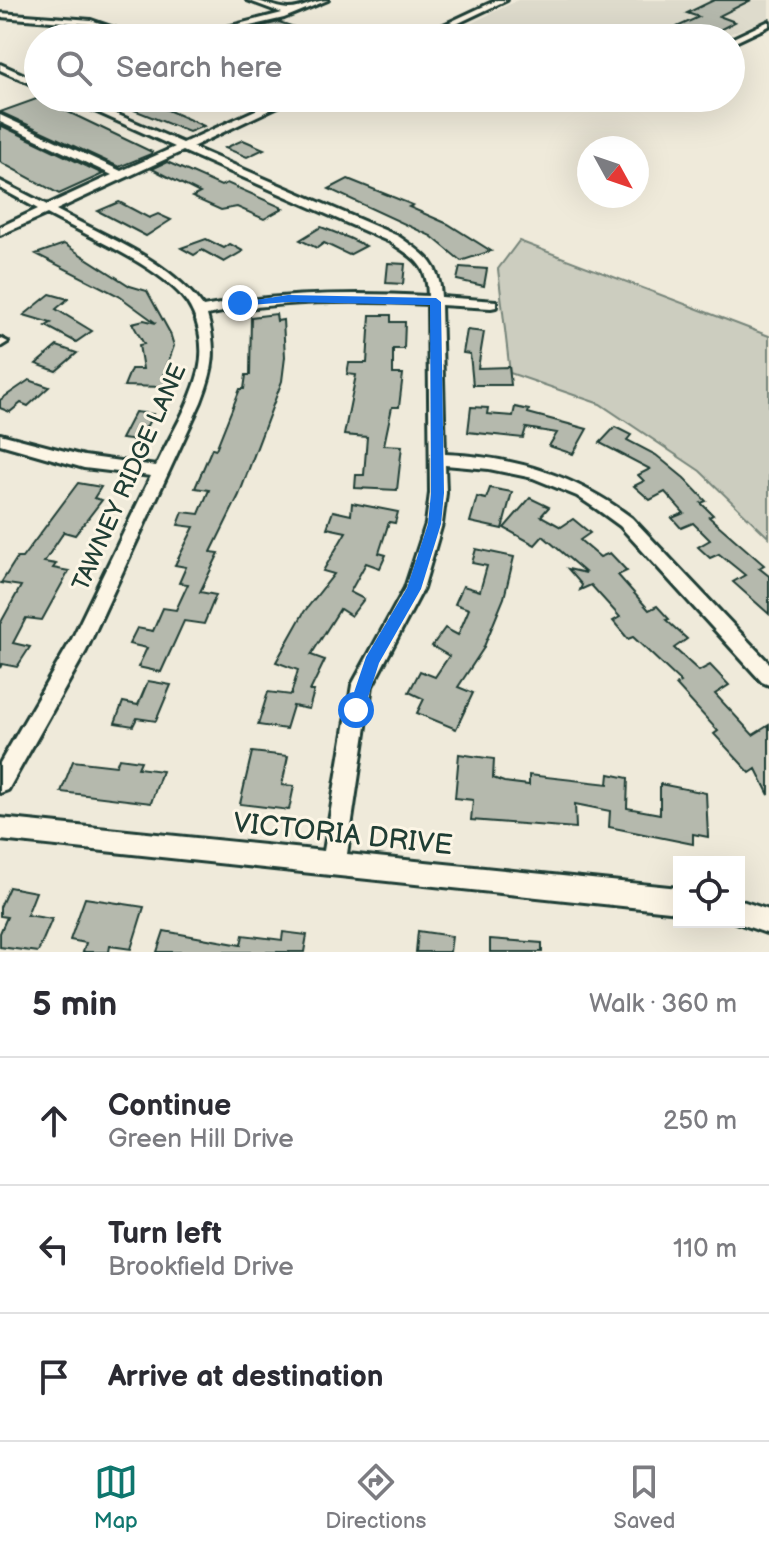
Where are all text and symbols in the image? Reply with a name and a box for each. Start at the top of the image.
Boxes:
search box [24,24,745,112]
icon: search [52,46,96,90]
text: Search here [116,50,282,86]
north arrow [577,136,649,208]
route end [222,285,258,321]
street label: TAWNEY RIDGE LANE [66,359,193,595]
route start [338,692,374,728]
street label: VICTORIA DRIVE [232,807,454,862]
map controls [673,856,745,928]
button: locate [673,856,745,928]
text: 5 min [32,984,117,1025]
text: Walk · 360 m [589,989,737,1020]
text: Continue [108,1088,231,1124]
icon: ahead [32,1099,76,1143]
text: 250 m [663,1106,737,1137]
text: Green Hill Drive [108,1124,294,1155]
text: Turn left [108,1216,222,1252]
icon: left [32,1227,76,1271]
text: 110 m [673,1234,737,1265]
text: Brookfield Drive [108,1252,294,1283]
icon: arrive [32,1355,76,1399]
text: Arrive at destination [108,1359,384,1395]
tab: Map [94,1460,138,1535]
tab: Directions [325,1460,426,1535]
tab: Saved [614,1460,675,1535]

